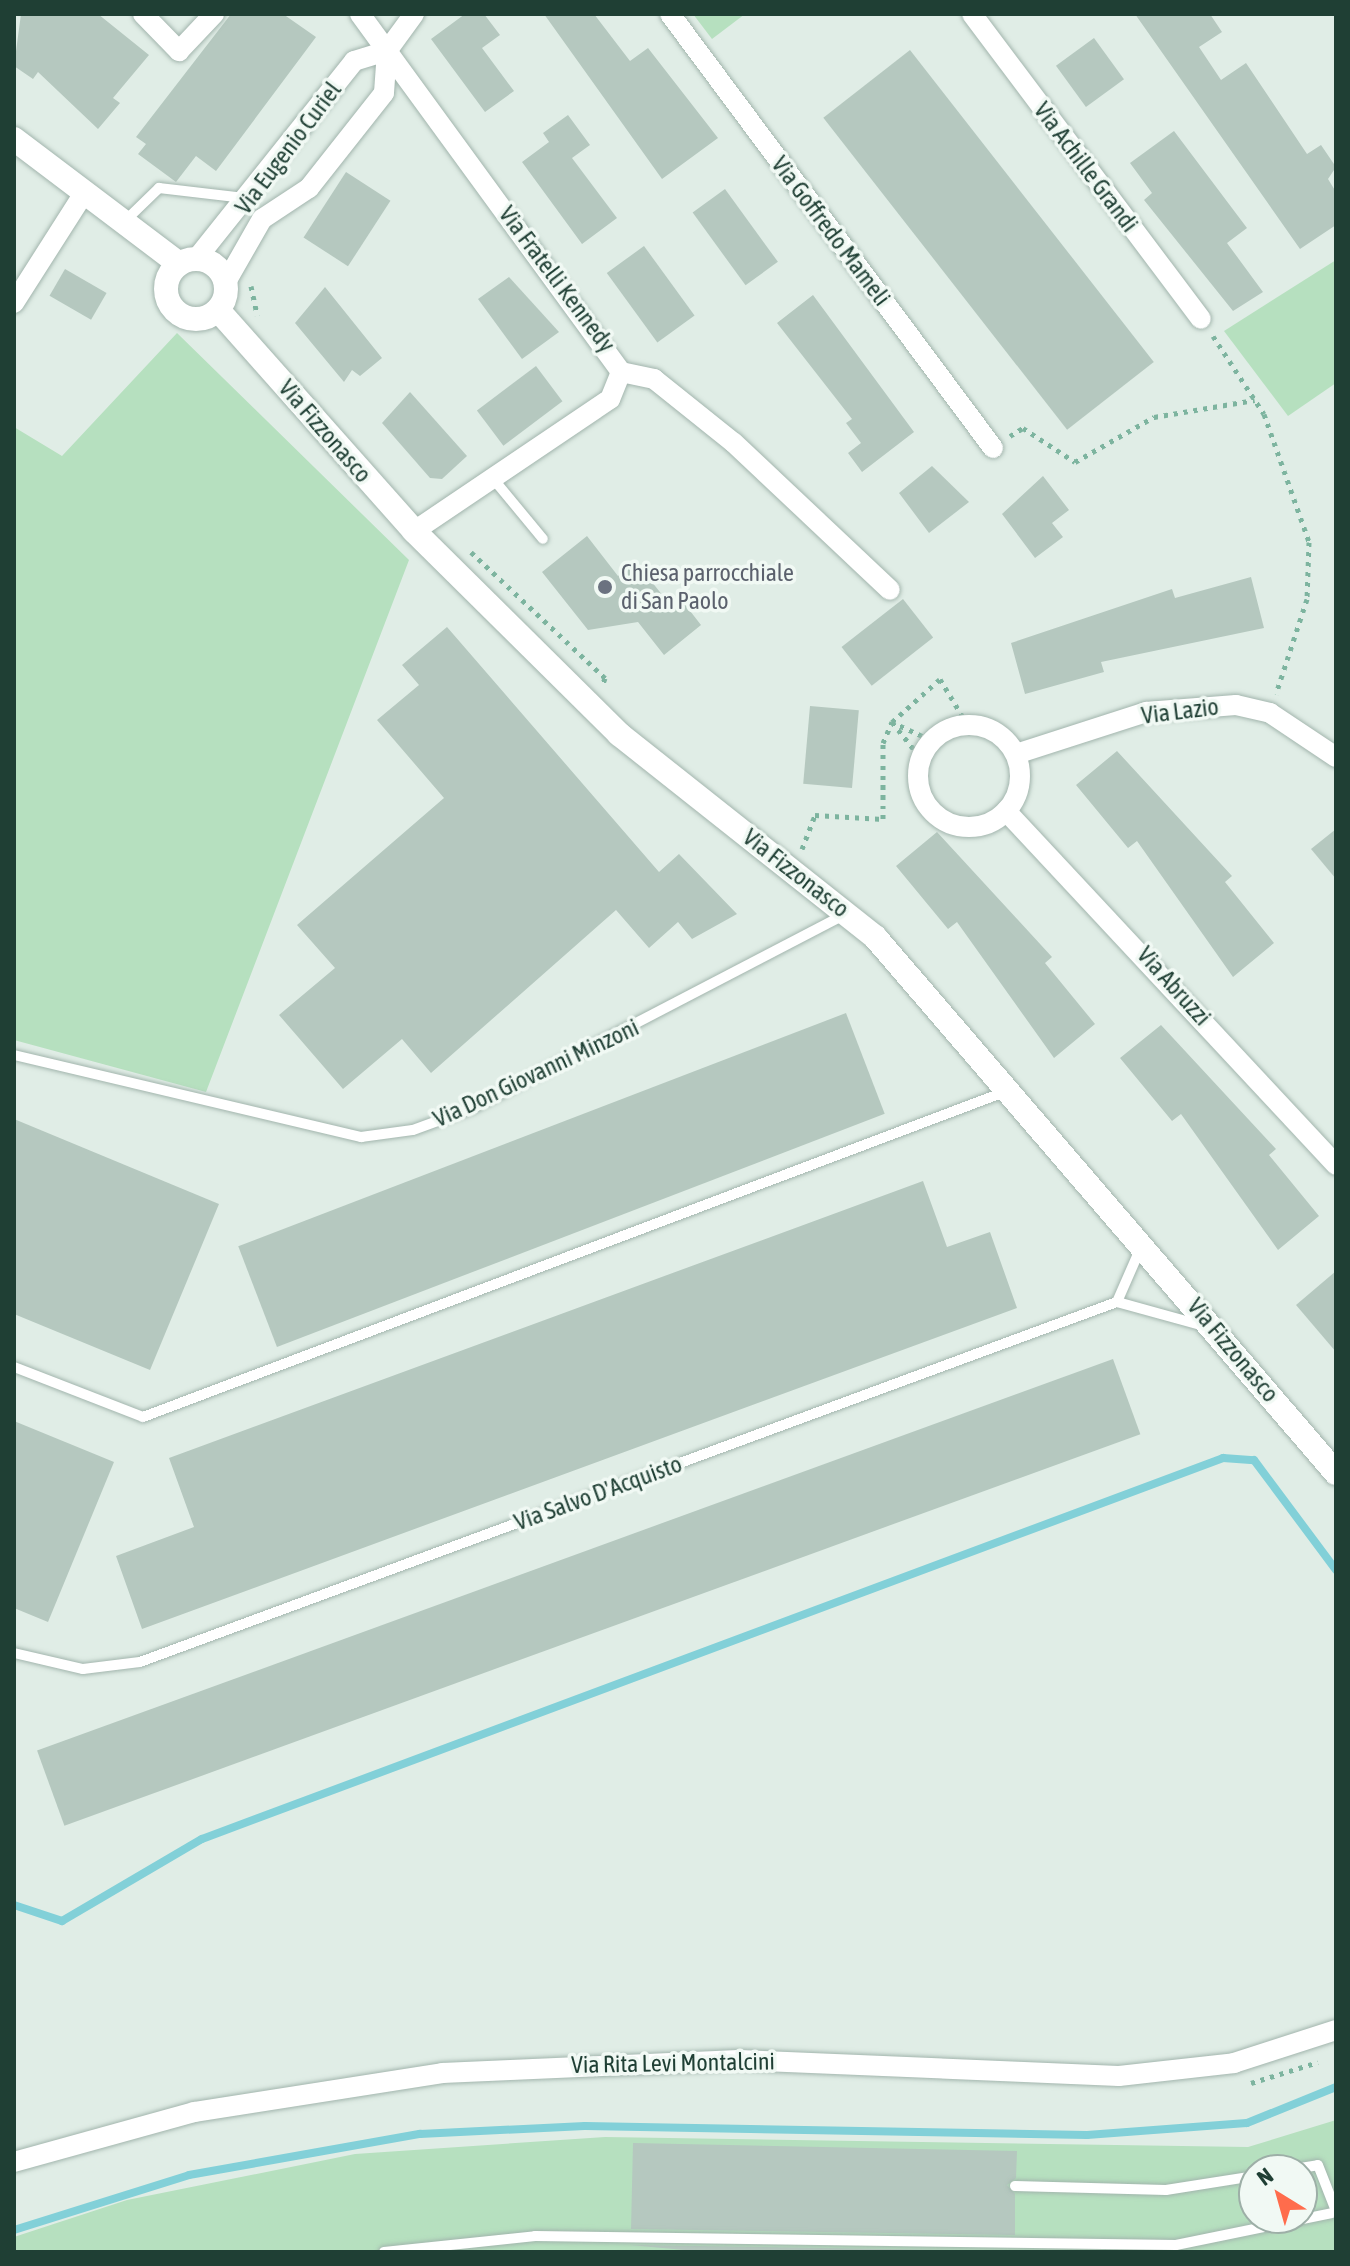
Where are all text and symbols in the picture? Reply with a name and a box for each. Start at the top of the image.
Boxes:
street label: Via Eugenio Curiel [229,76,347,220]
street label: Via Achille Grandi [1028,96,1144,238]
street label: Via Goffredo Mameli [765,151,897,311]
street label: Via Fratelli Kennedy [493,200,621,358]
street label: Via Fizzonasco [273,374,377,488]
place label: Chiesa parrocchiale di San Paolo [621,559,794,615]
marker: Chiesa parrocchiale di San Paolo [596,578,614,596]
street label: Via Lazio [1140,692,1220,730]
street label: Via Fizzonasco [737,823,855,923]
street label: Via Abruzzi [1131,941,1217,1031]
street label: Via Don Giovanni Minzoni [429,1013,643,1133]
street label: Via Fizzonasco [1181,1292,1285,1408]
street label: Via Salvo D'Acquisto [510,1449,686,1537]
street label: Via Rita Levi Montalcini [571,2047,775,2079]
north arrow [1238,2154,1318,2234]
text: N [1252,2162,1278,2191]

